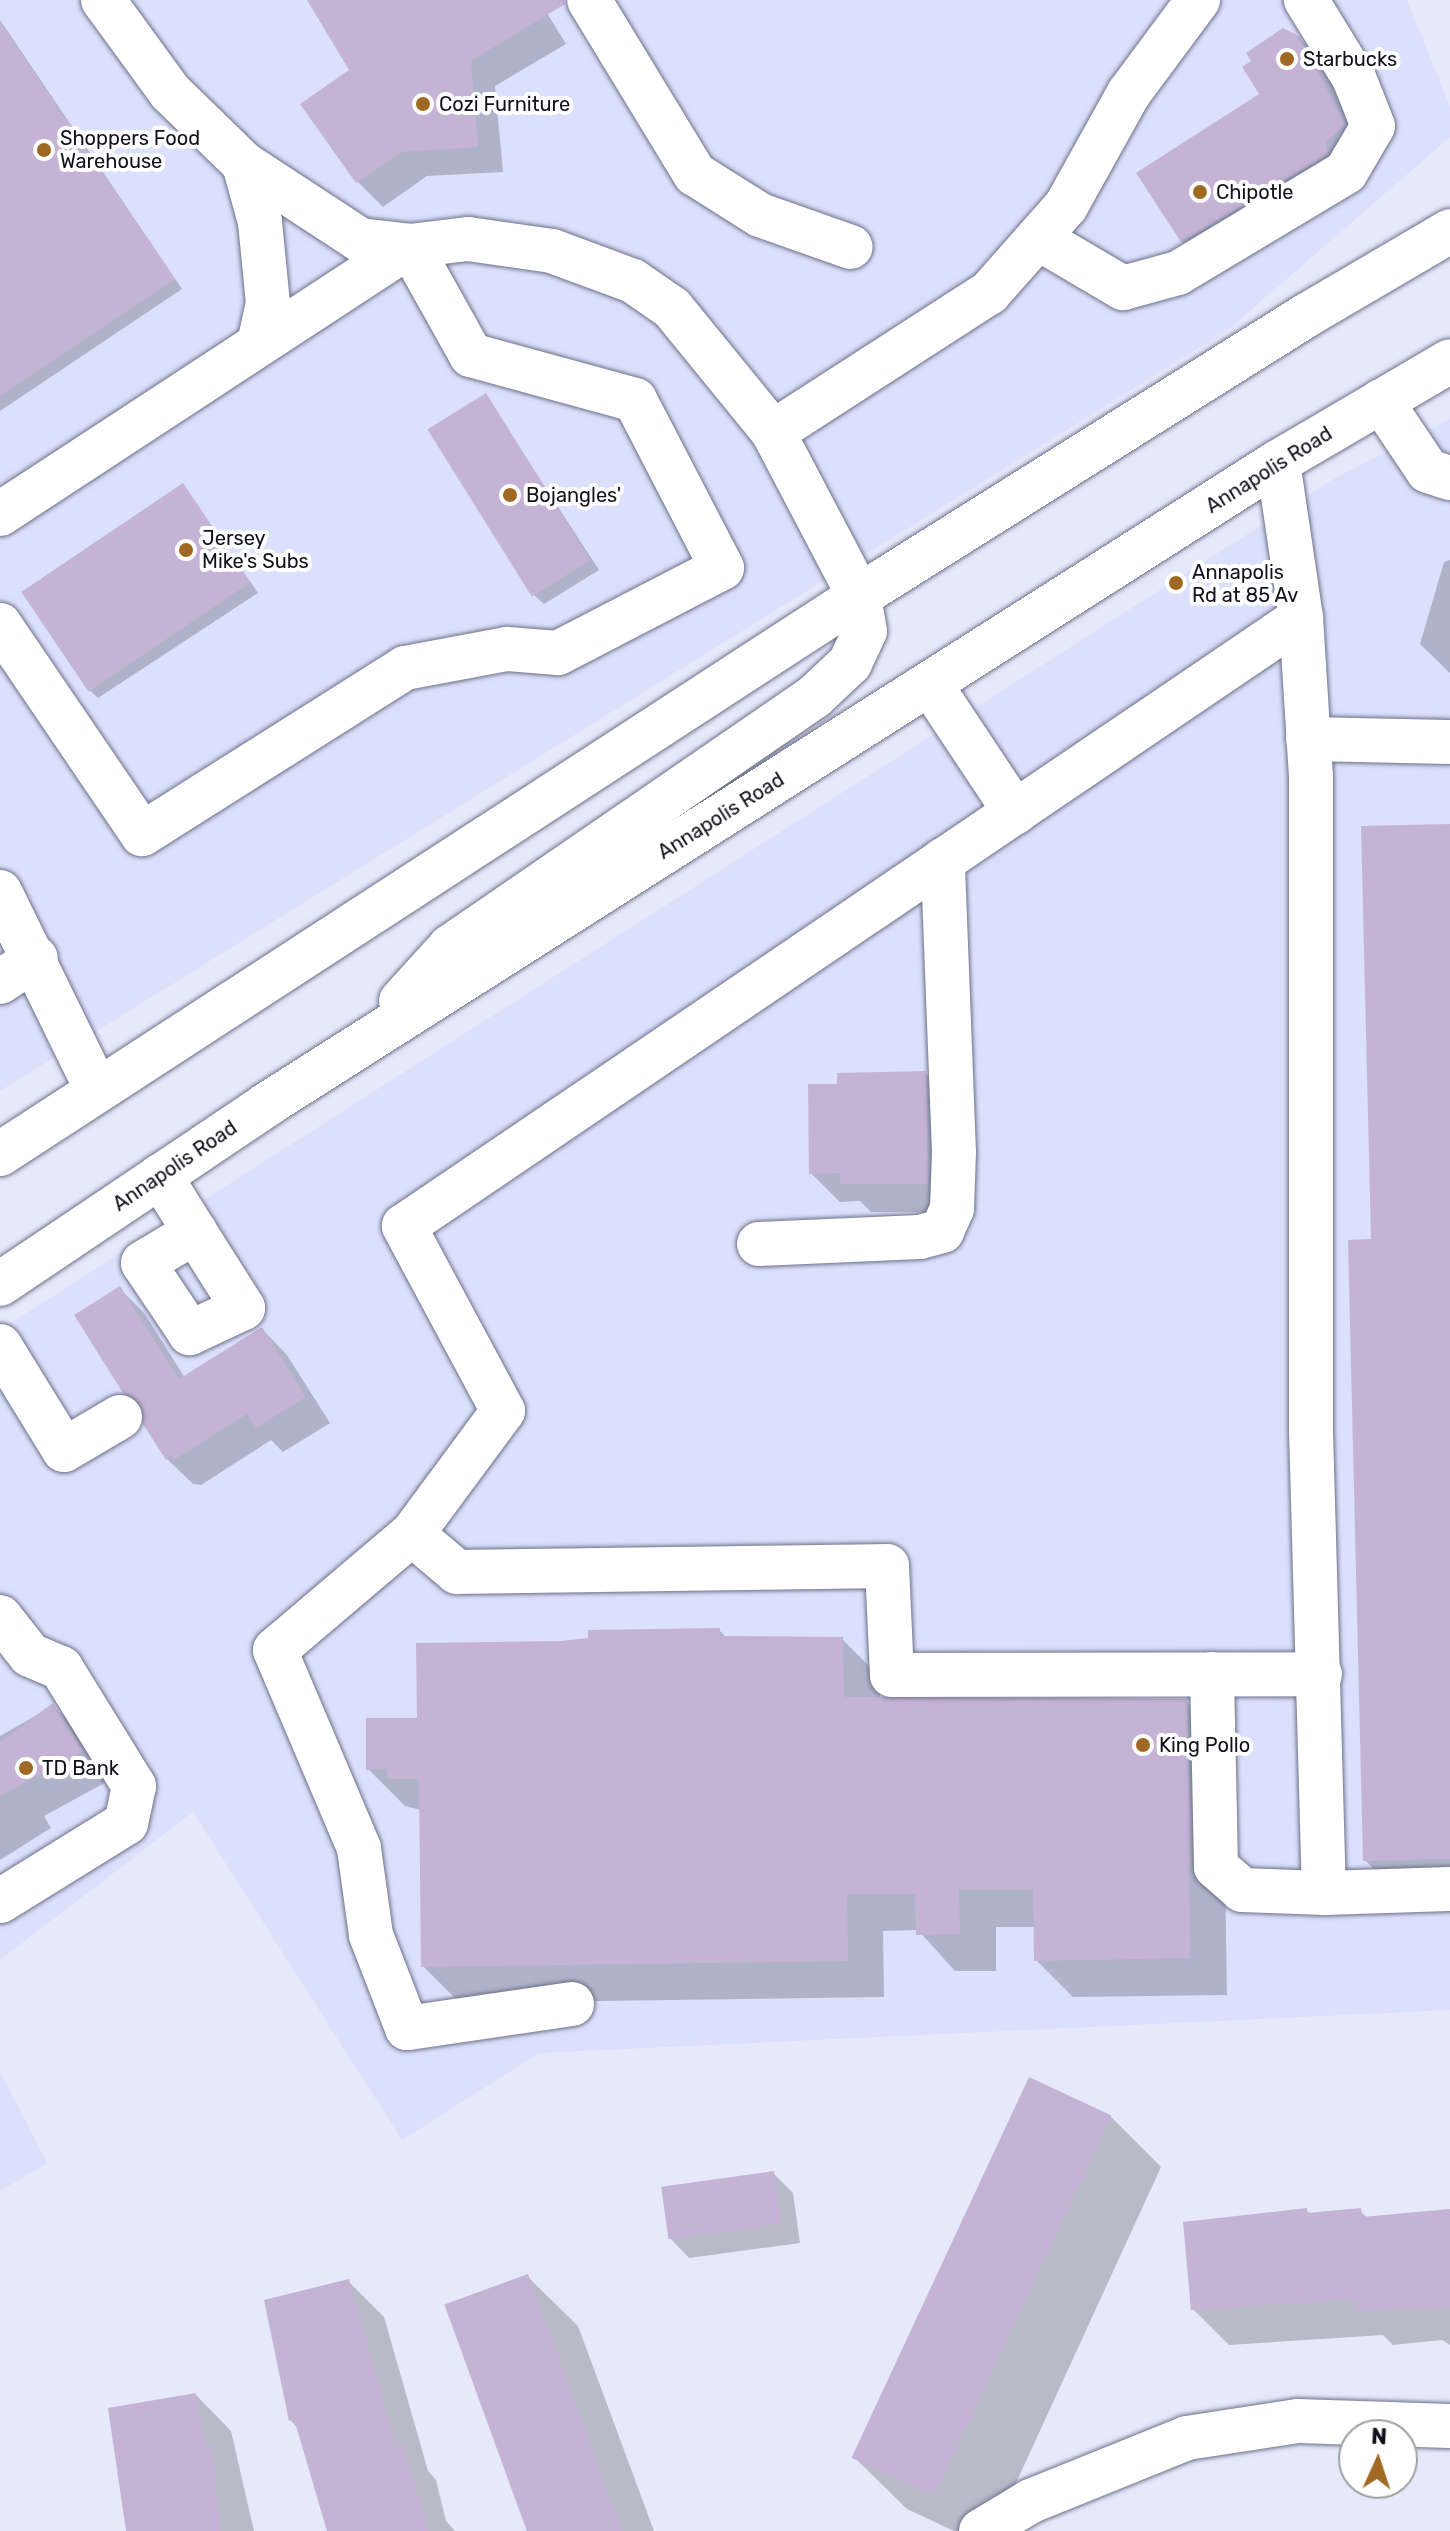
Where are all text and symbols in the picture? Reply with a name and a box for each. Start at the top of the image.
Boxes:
place label: Starbucks [1303,47,1397,71]
marker: Starbucks [1278,50,1296,68]
place label: Cozi Furniture [439,92,570,116]
marker: Cozi Furniture [414,95,432,113]
place label: Shoppers Food Warehouse [60,126,200,173]
marker: Shoppers Food Warehouse [35,141,53,159]
place label: Chipotle [1216,180,1294,204]
marker: Chipotle [1191,183,1209,201]
street label: Annapolis Road [1201,422,1337,518]
place label: Bojangles' [526,483,621,507]
marker: Bojangles' [501,486,519,504]
place label: Jersey Mike's Subs [202,526,309,573]
marker: Jersey Mike's Subs [177,541,195,559]
place label: Annapolis Rd at 85 Av [1192,560,1299,607]
marker: Annapolis Rd at 85 Av [1167,574,1185,592]
street label: Annapolis Road [653,768,789,864]
street label: Annapolis Road [108,1116,242,1216]
place label: King Pollo [1159,1733,1250,1757]
marker: King Pollo [1134,1736,1152,1754]
place label: TD Bank [42,1756,119,1780]
marker: TD Bank [17,1759,35,1777]
north arrow [1338,2419,1418,2499]
text: N [1371,2423,1388,2450]

